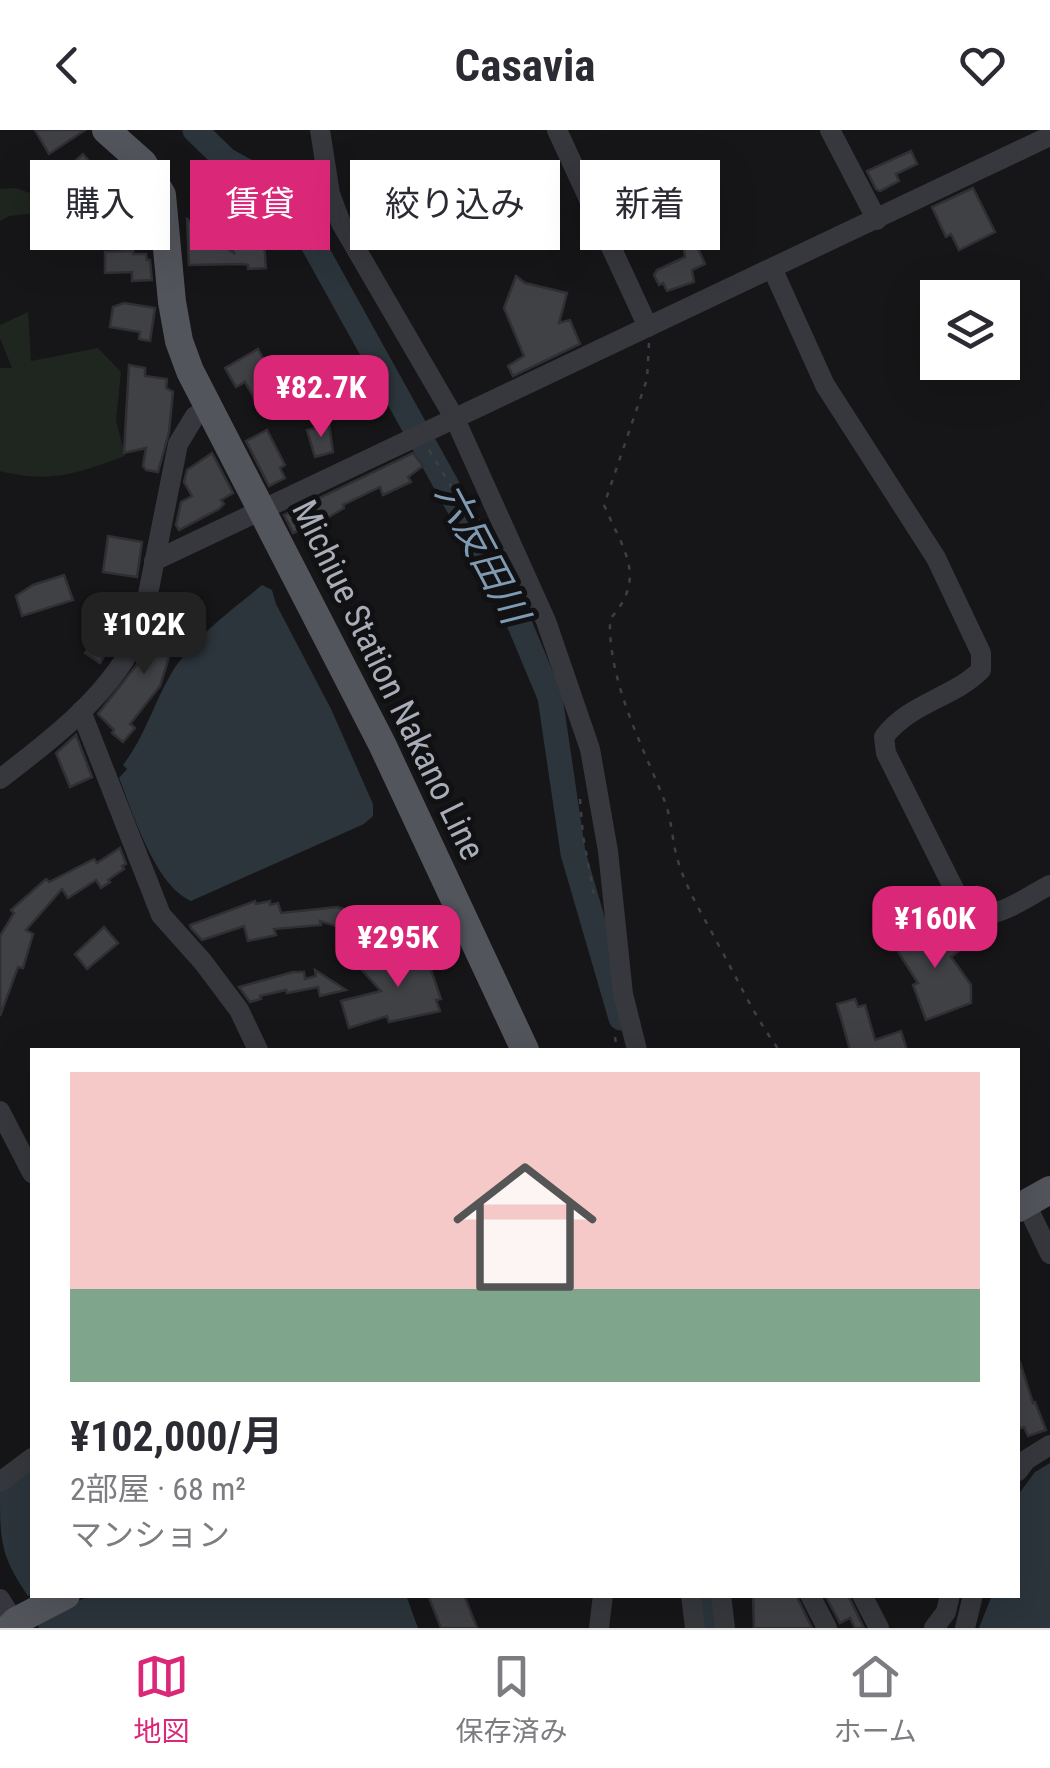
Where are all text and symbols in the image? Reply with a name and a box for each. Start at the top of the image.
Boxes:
icon: back [40,38,95,93]
icon: heart [955,38,1010,93]
text: Casavia [455,39,595,92]
chip: 購入 [30,160,170,250]
chip: 賃貸 [190,160,330,250]
chip: 絞り込み [350,160,560,250]
chip: 新着 [580,160,720,250]
map controls [920,280,1020,380]
button: layers [920,280,1020,380]
pin: ¥82.7K [240,355,402,440]
text: ¥82.7K [276,368,366,406]
water label: 六反田川 [427,476,539,634]
street label: Michiue Station Nakano Line [283,494,493,866]
pin: ¥102K [74,592,214,677]
text: ¥102K [103,605,185,643]
pin: ¥160K [865,886,1005,971]
text: ¥160K [894,899,976,937]
pin: ¥295K [328,905,468,990]
text: ¥295K [357,918,439,956]
icon: home [435,1137,615,1317]
text: ¥102,000/月 [70,1412,284,1461]
text: 2部屋 · 68 m² [70,1470,246,1508]
text: マンション [70,1516,230,1554]
tab: 地図 [133,1649,189,1749]
tab: 保存済み [455,1649,567,1749]
tab: ホーム [834,1649,917,1749]

